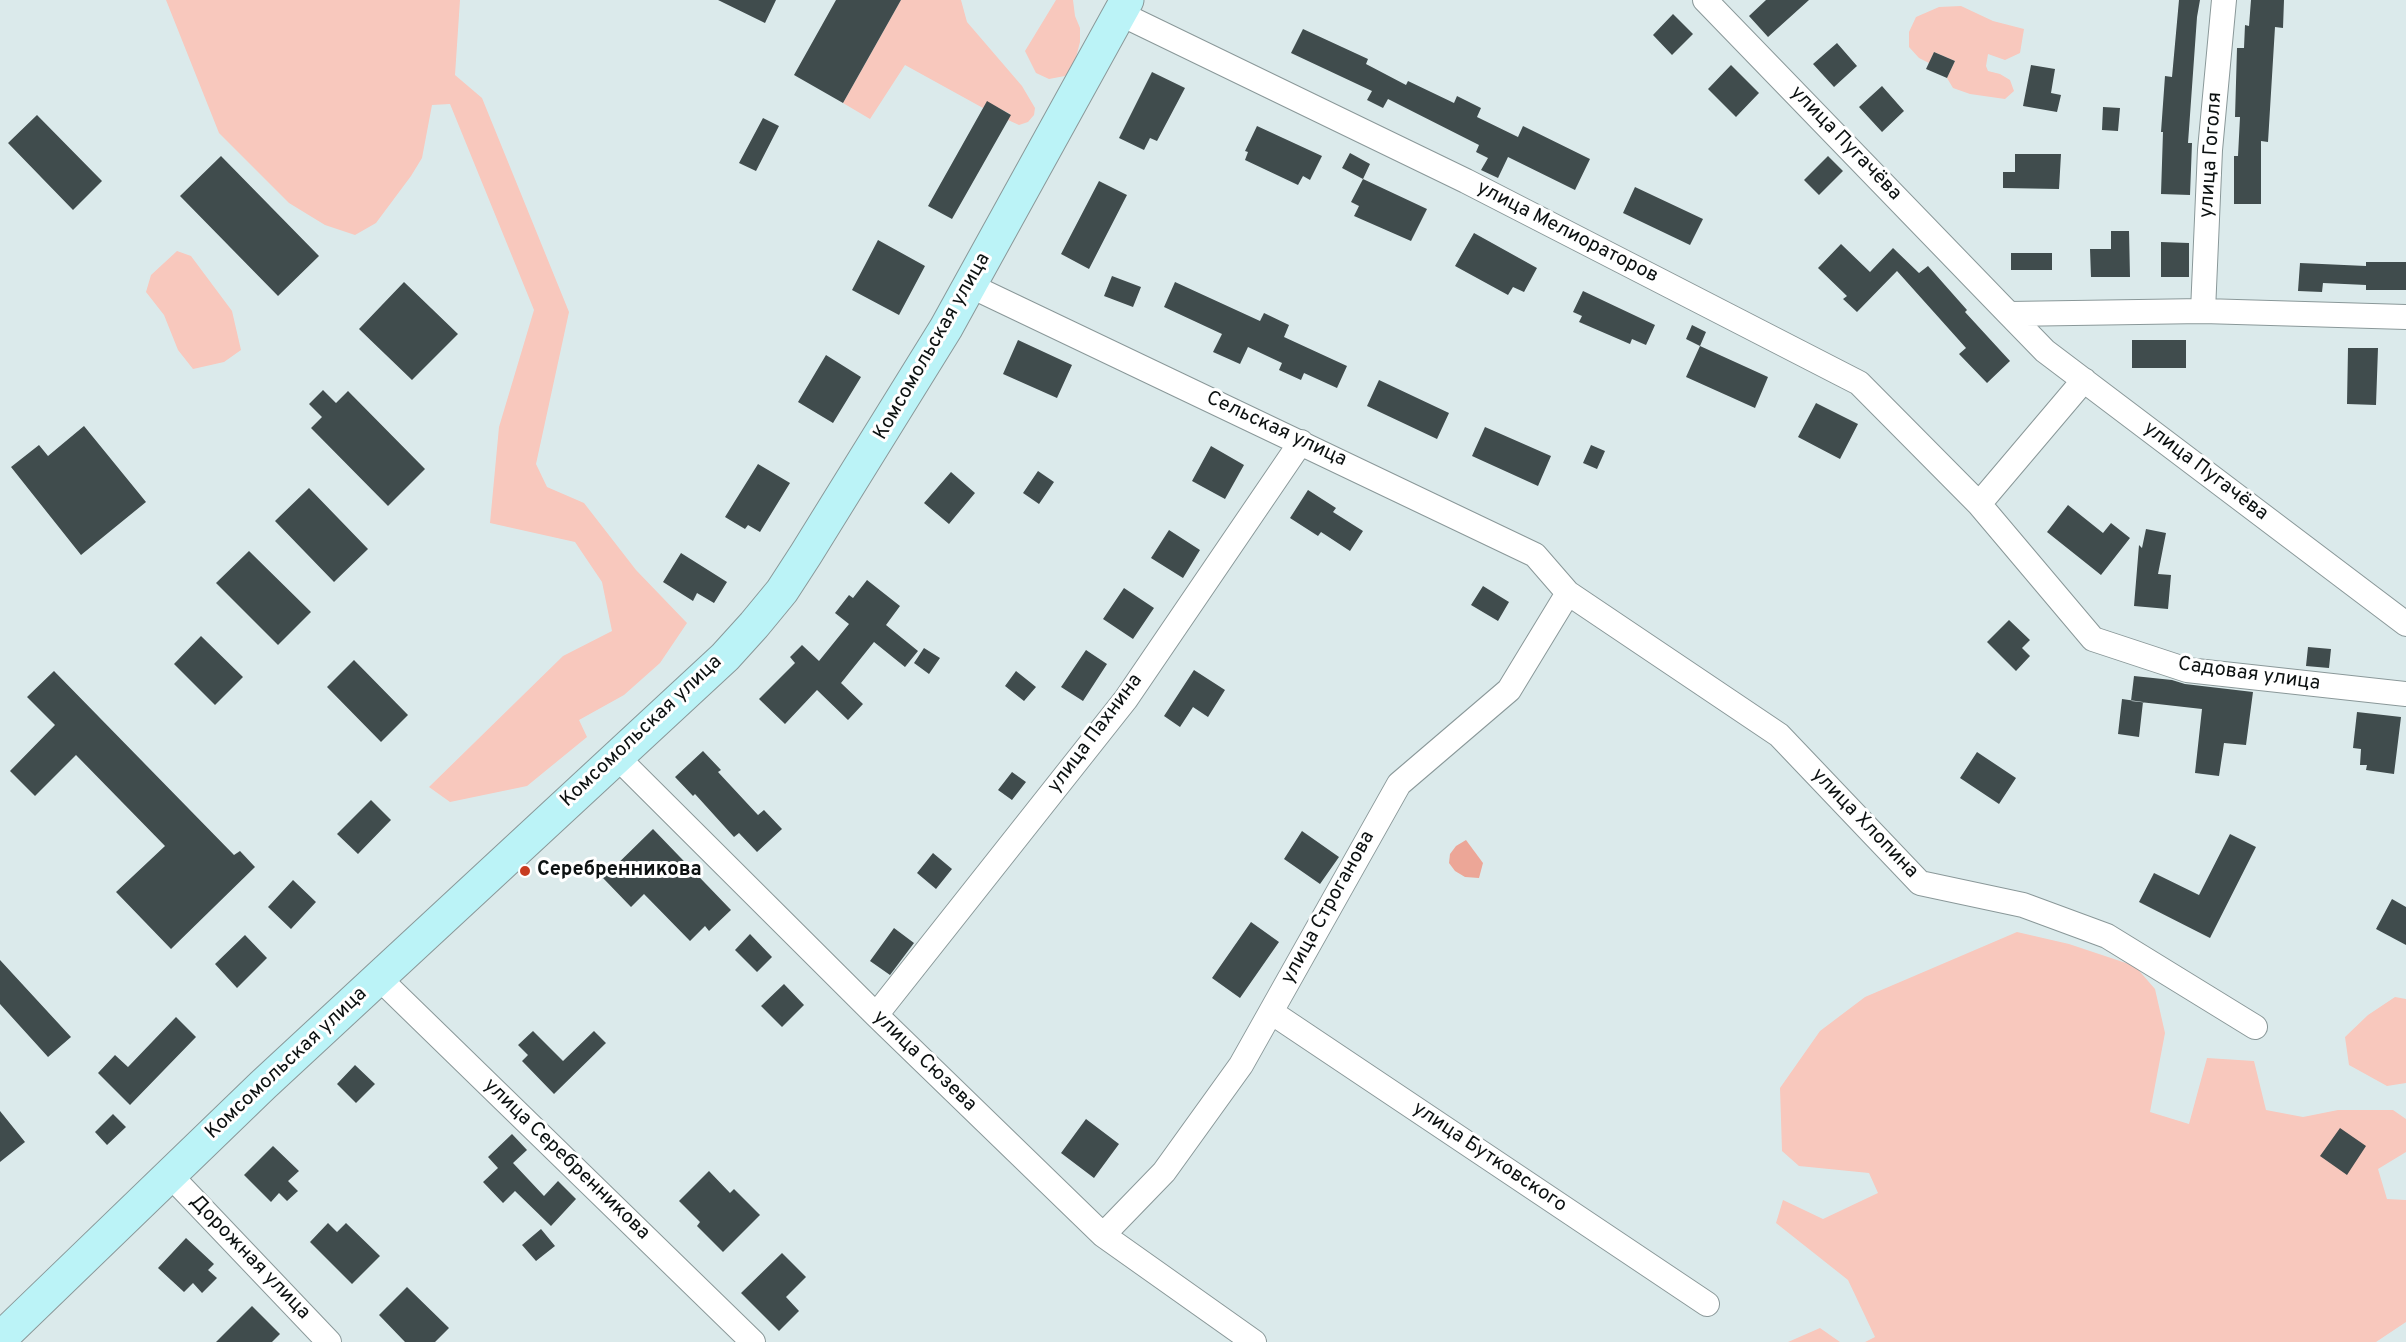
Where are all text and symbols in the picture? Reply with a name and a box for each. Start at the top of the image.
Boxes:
street label: улица Пугачёва [1784,82,1906,206]
street label: улица Гоголя [2196,91,2228,219]
street label: улица Мелиораторов [1472,177,1662,289]
street label: Комсомольская улица [870,249,996,445]
street label: Сельская улица [1202,387,1350,473]
street label: улица Пугачёва [2138,417,2272,527]
street label: Комсомольская улица [556,651,728,813]
street label: Садовая улица [2176,653,2322,697]
street label: улица Пахнина [1043,670,1149,798]
street label: улица Хлопина [1805,764,1923,884]
street label: улица Строганова [1277,827,1381,989]
place label: Серебренникова [537,859,702,883]
marker: Серебренникова [518,864,532,878]
street label: Комсомольская улица [201,983,373,1145]
street label: улица Сюзева [867,1006,981,1118]
street label: улица Серебренникова [478,1074,654,1246]
street label: улица Бутковского [1407,1097,1571,1219]
street label: Дорожная улица [183,1191,315,1325]

